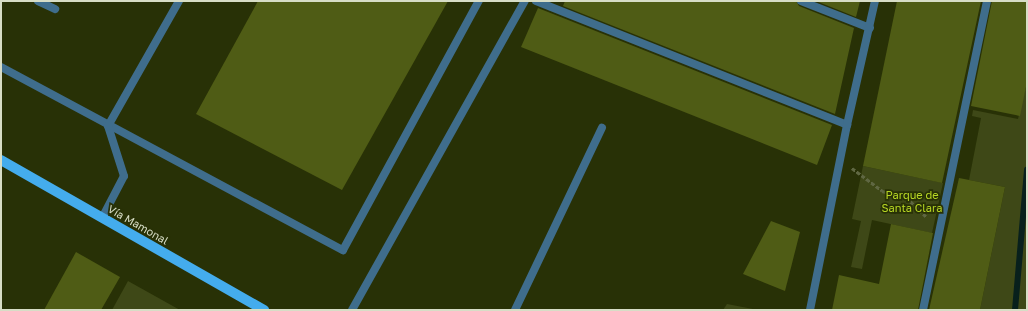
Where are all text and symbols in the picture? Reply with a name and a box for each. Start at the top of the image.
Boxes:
park label: Parque de Santa Clara [882,189,942,215]
street label: Vía Mamonal [105,202,171,248]

